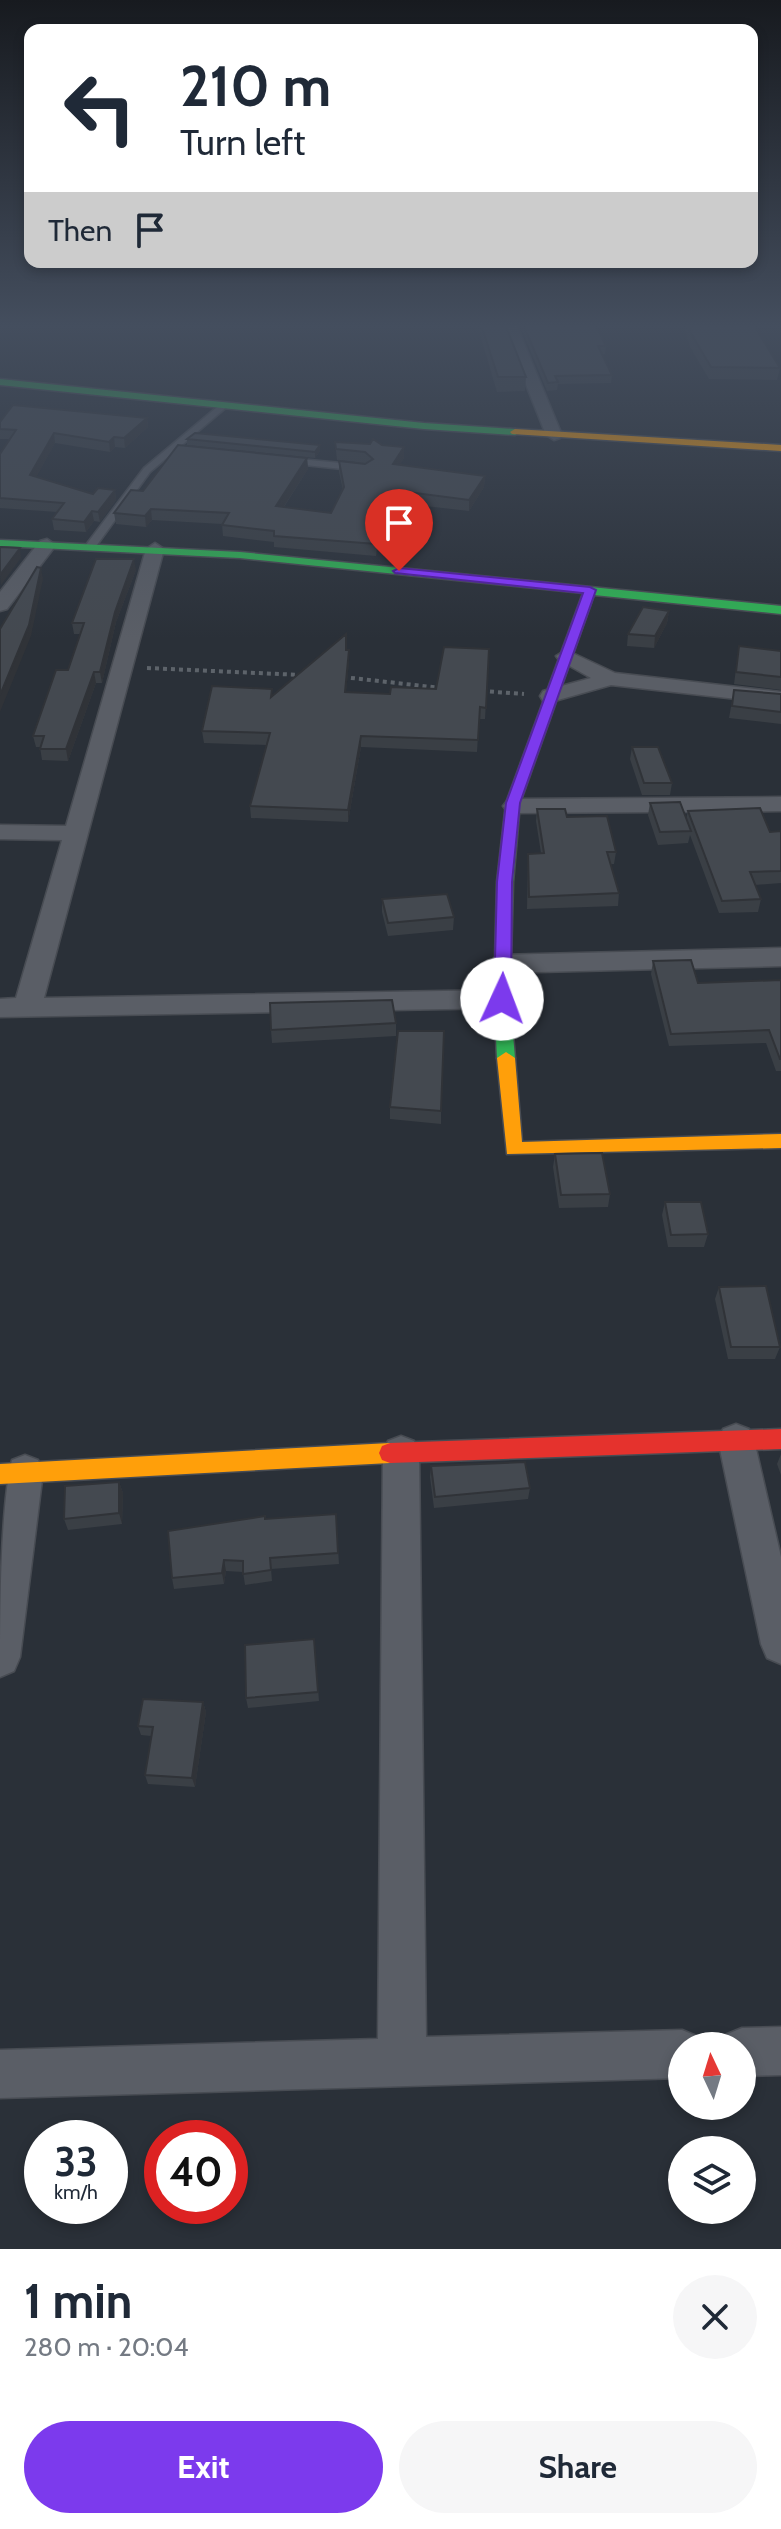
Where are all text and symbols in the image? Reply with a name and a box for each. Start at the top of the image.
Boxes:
text: 210 m [180,52,331,120]
icon: left [48,56,152,160]
text: Turn left [180,120,305,164]
icon: arrive [128,208,172,252]
text: Then [48,212,112,249]
pin [365,489,433,571]
icon: arrive [377,501,421,545]
position arrow [460,957,544,1041]
north arrow [668,2032,756,2120]
map controls [668,2032,756,2224]
speed limit sign: 40 [144,2120,248,2224]
button: layers [668,2136,756,2224]
text: 33 [54,2137,98,2186]
text: km/h [54,2180,98,2204]
text: 1 min [24,2272,132,2330]
button: close [673,2275,757,2359]
text: 280 m · 20:04 [24,2331,188,2363]
button: Exit [24,2421,383,2513]
button: Share [399,2421,757,2513]

